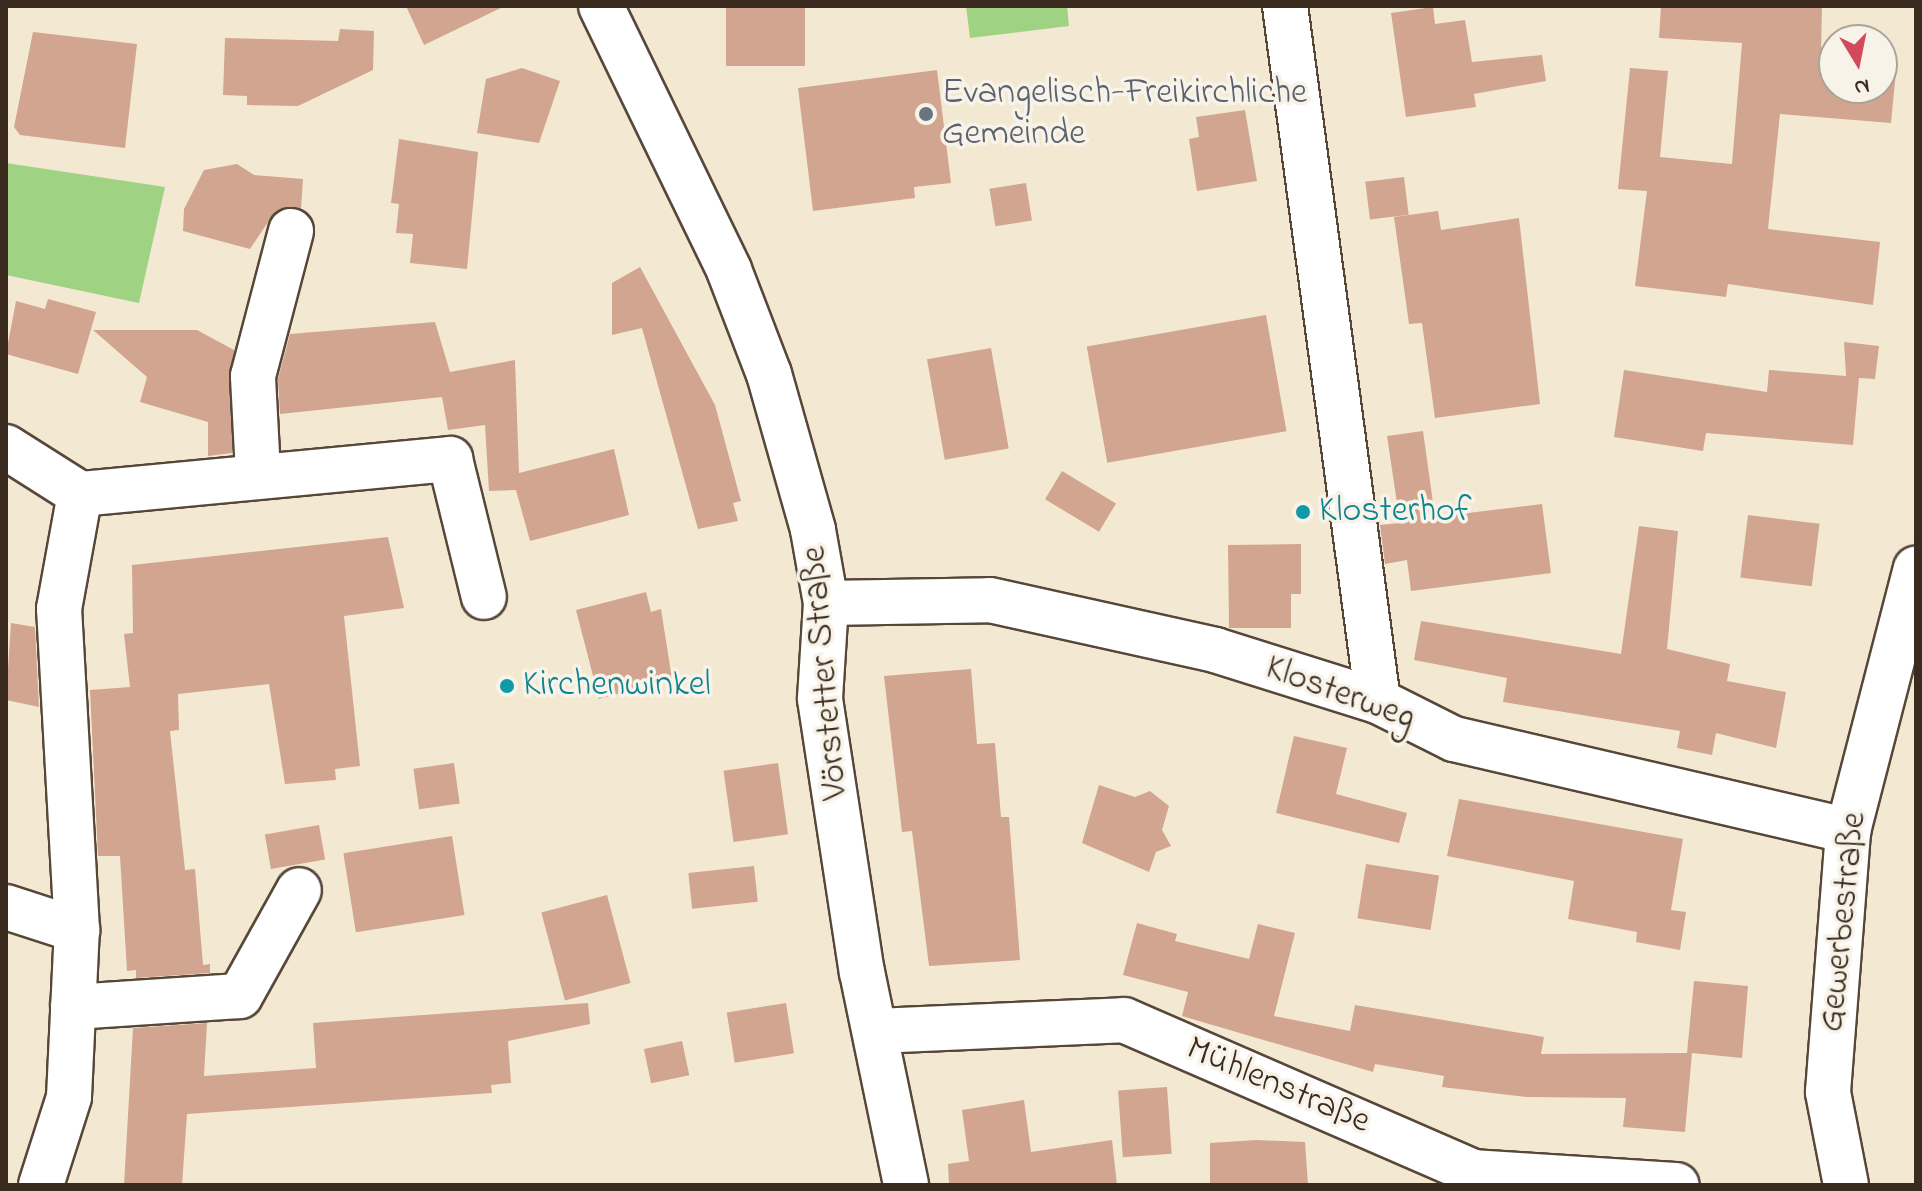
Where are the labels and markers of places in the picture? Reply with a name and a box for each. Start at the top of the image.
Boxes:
place label: Evangelisch-Freikirchliche Gemeinde [942,71,1307,156]
marker: Evangelisch-Freikirchliche Gemeinde [917,105,935,123]
place label: Klosterhof [1319,490,1471,534]
marker: Klosterhof [1294,503,1312,521]
place label: Kirchenwinkel [523,664,711,708]
marker: Kirchenwinkel [498,677,516,695]

